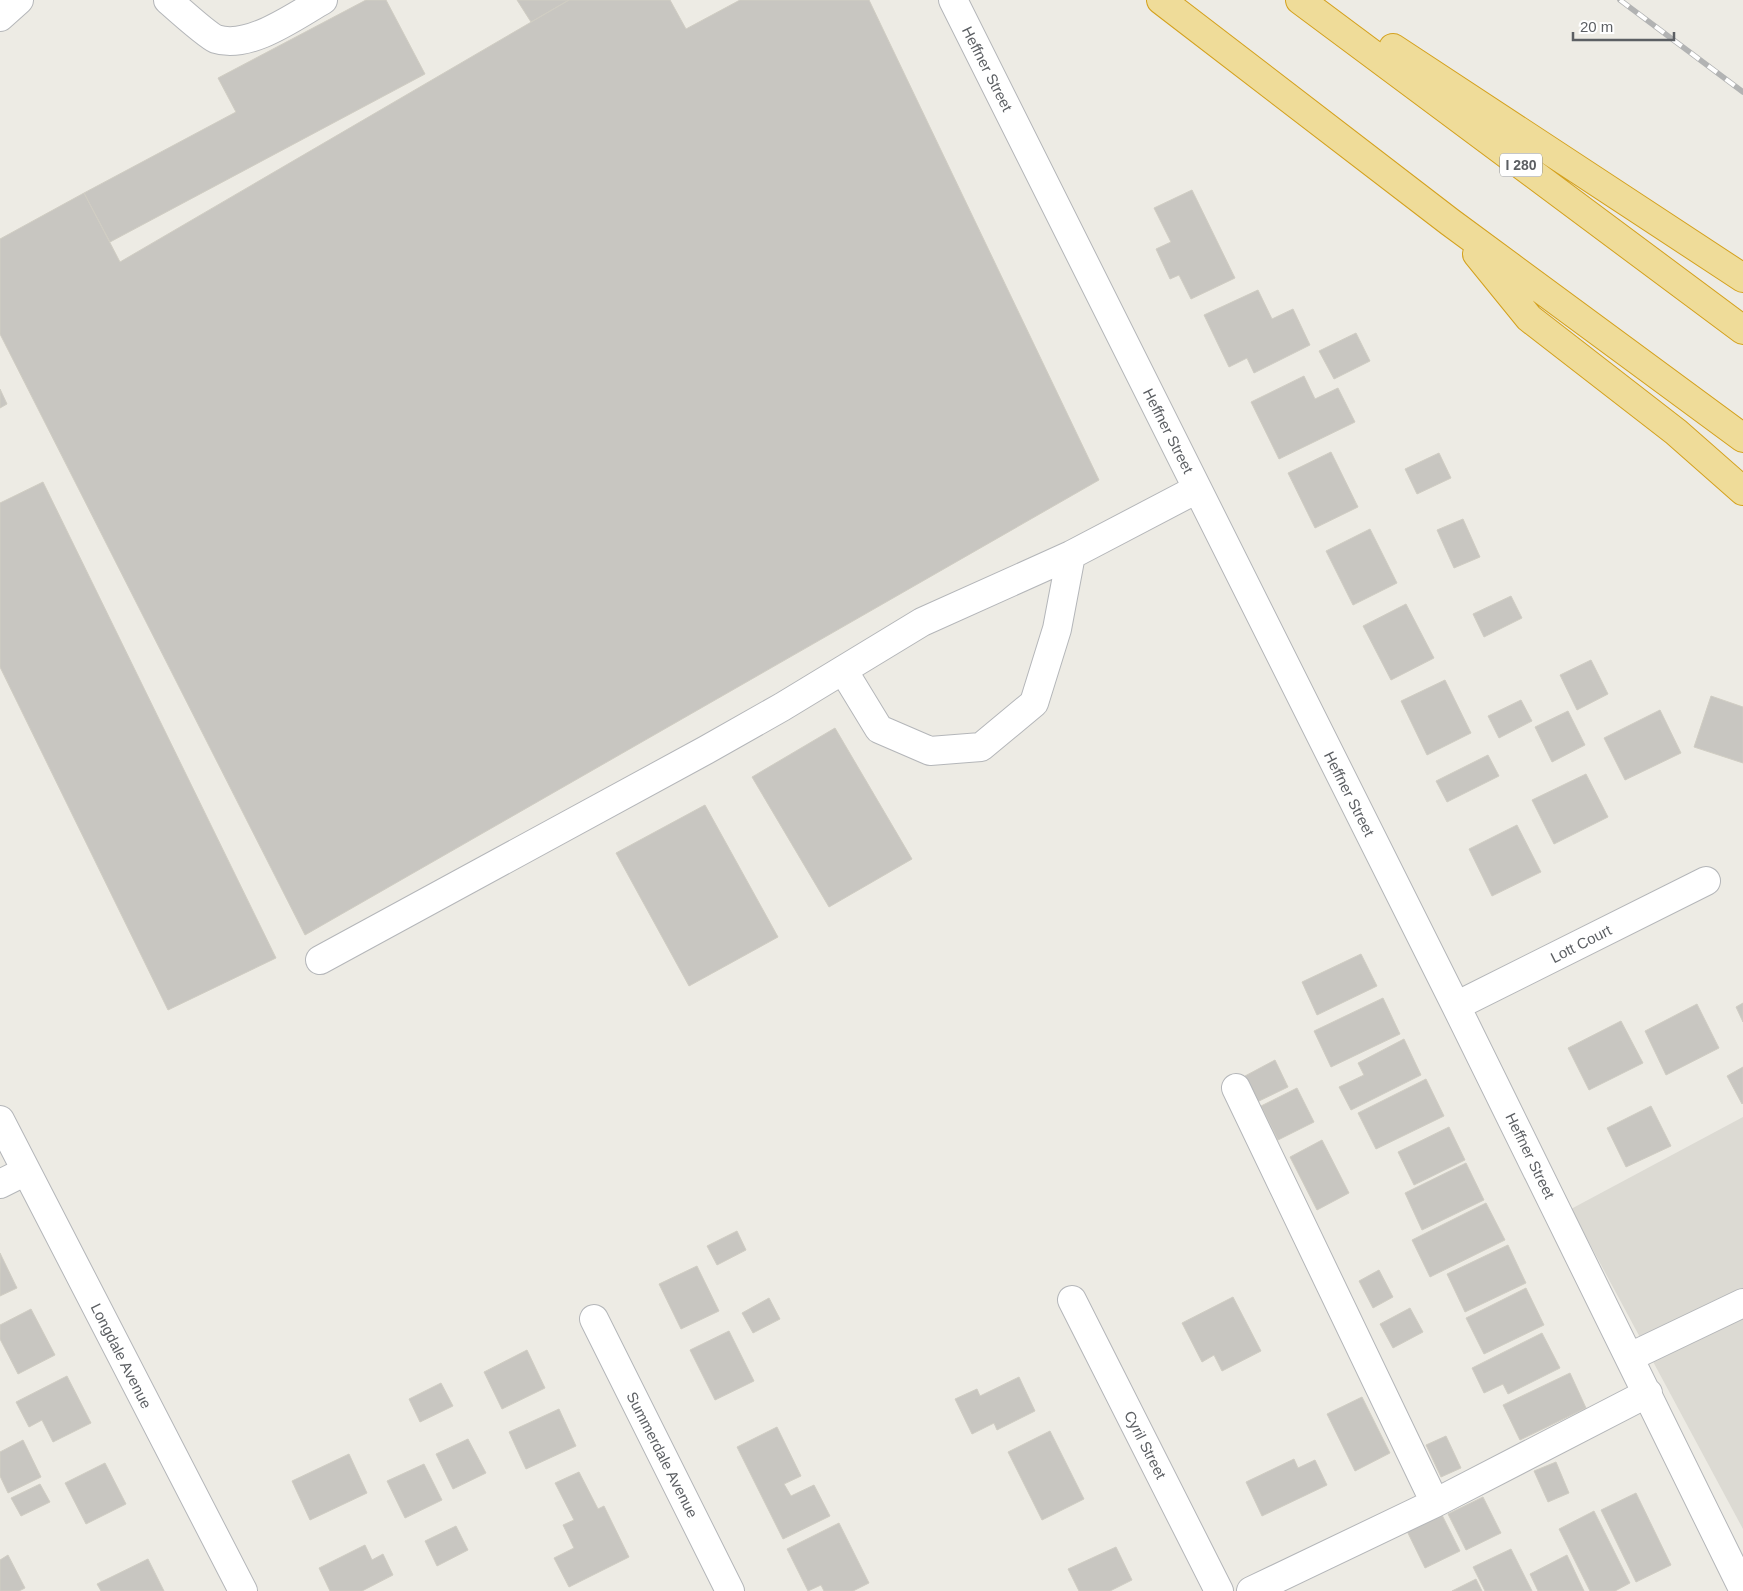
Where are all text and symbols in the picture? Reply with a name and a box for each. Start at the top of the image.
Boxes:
scale bar [1573,10,1674,42]
text: 20 m [1580,18,1613,35]
street label: Heffner Street [959,23,1017,115]
road number: I 280 [1500,154,1542,176]
street label: Heffner Street [1140,385,1198,477]
street label: Heffner Street [1321,748,1379,840]
street label: Lott Court [1548,921,1615,966]
street label: Heffner Street [1502,1110,1559,1202]
street label: Longdale Avenue [88,1300,155,1411]
street label: Summerdale Avenue [623,1389,702,1521]
street label: Cyril Street [1121,1408,1170,1482]

